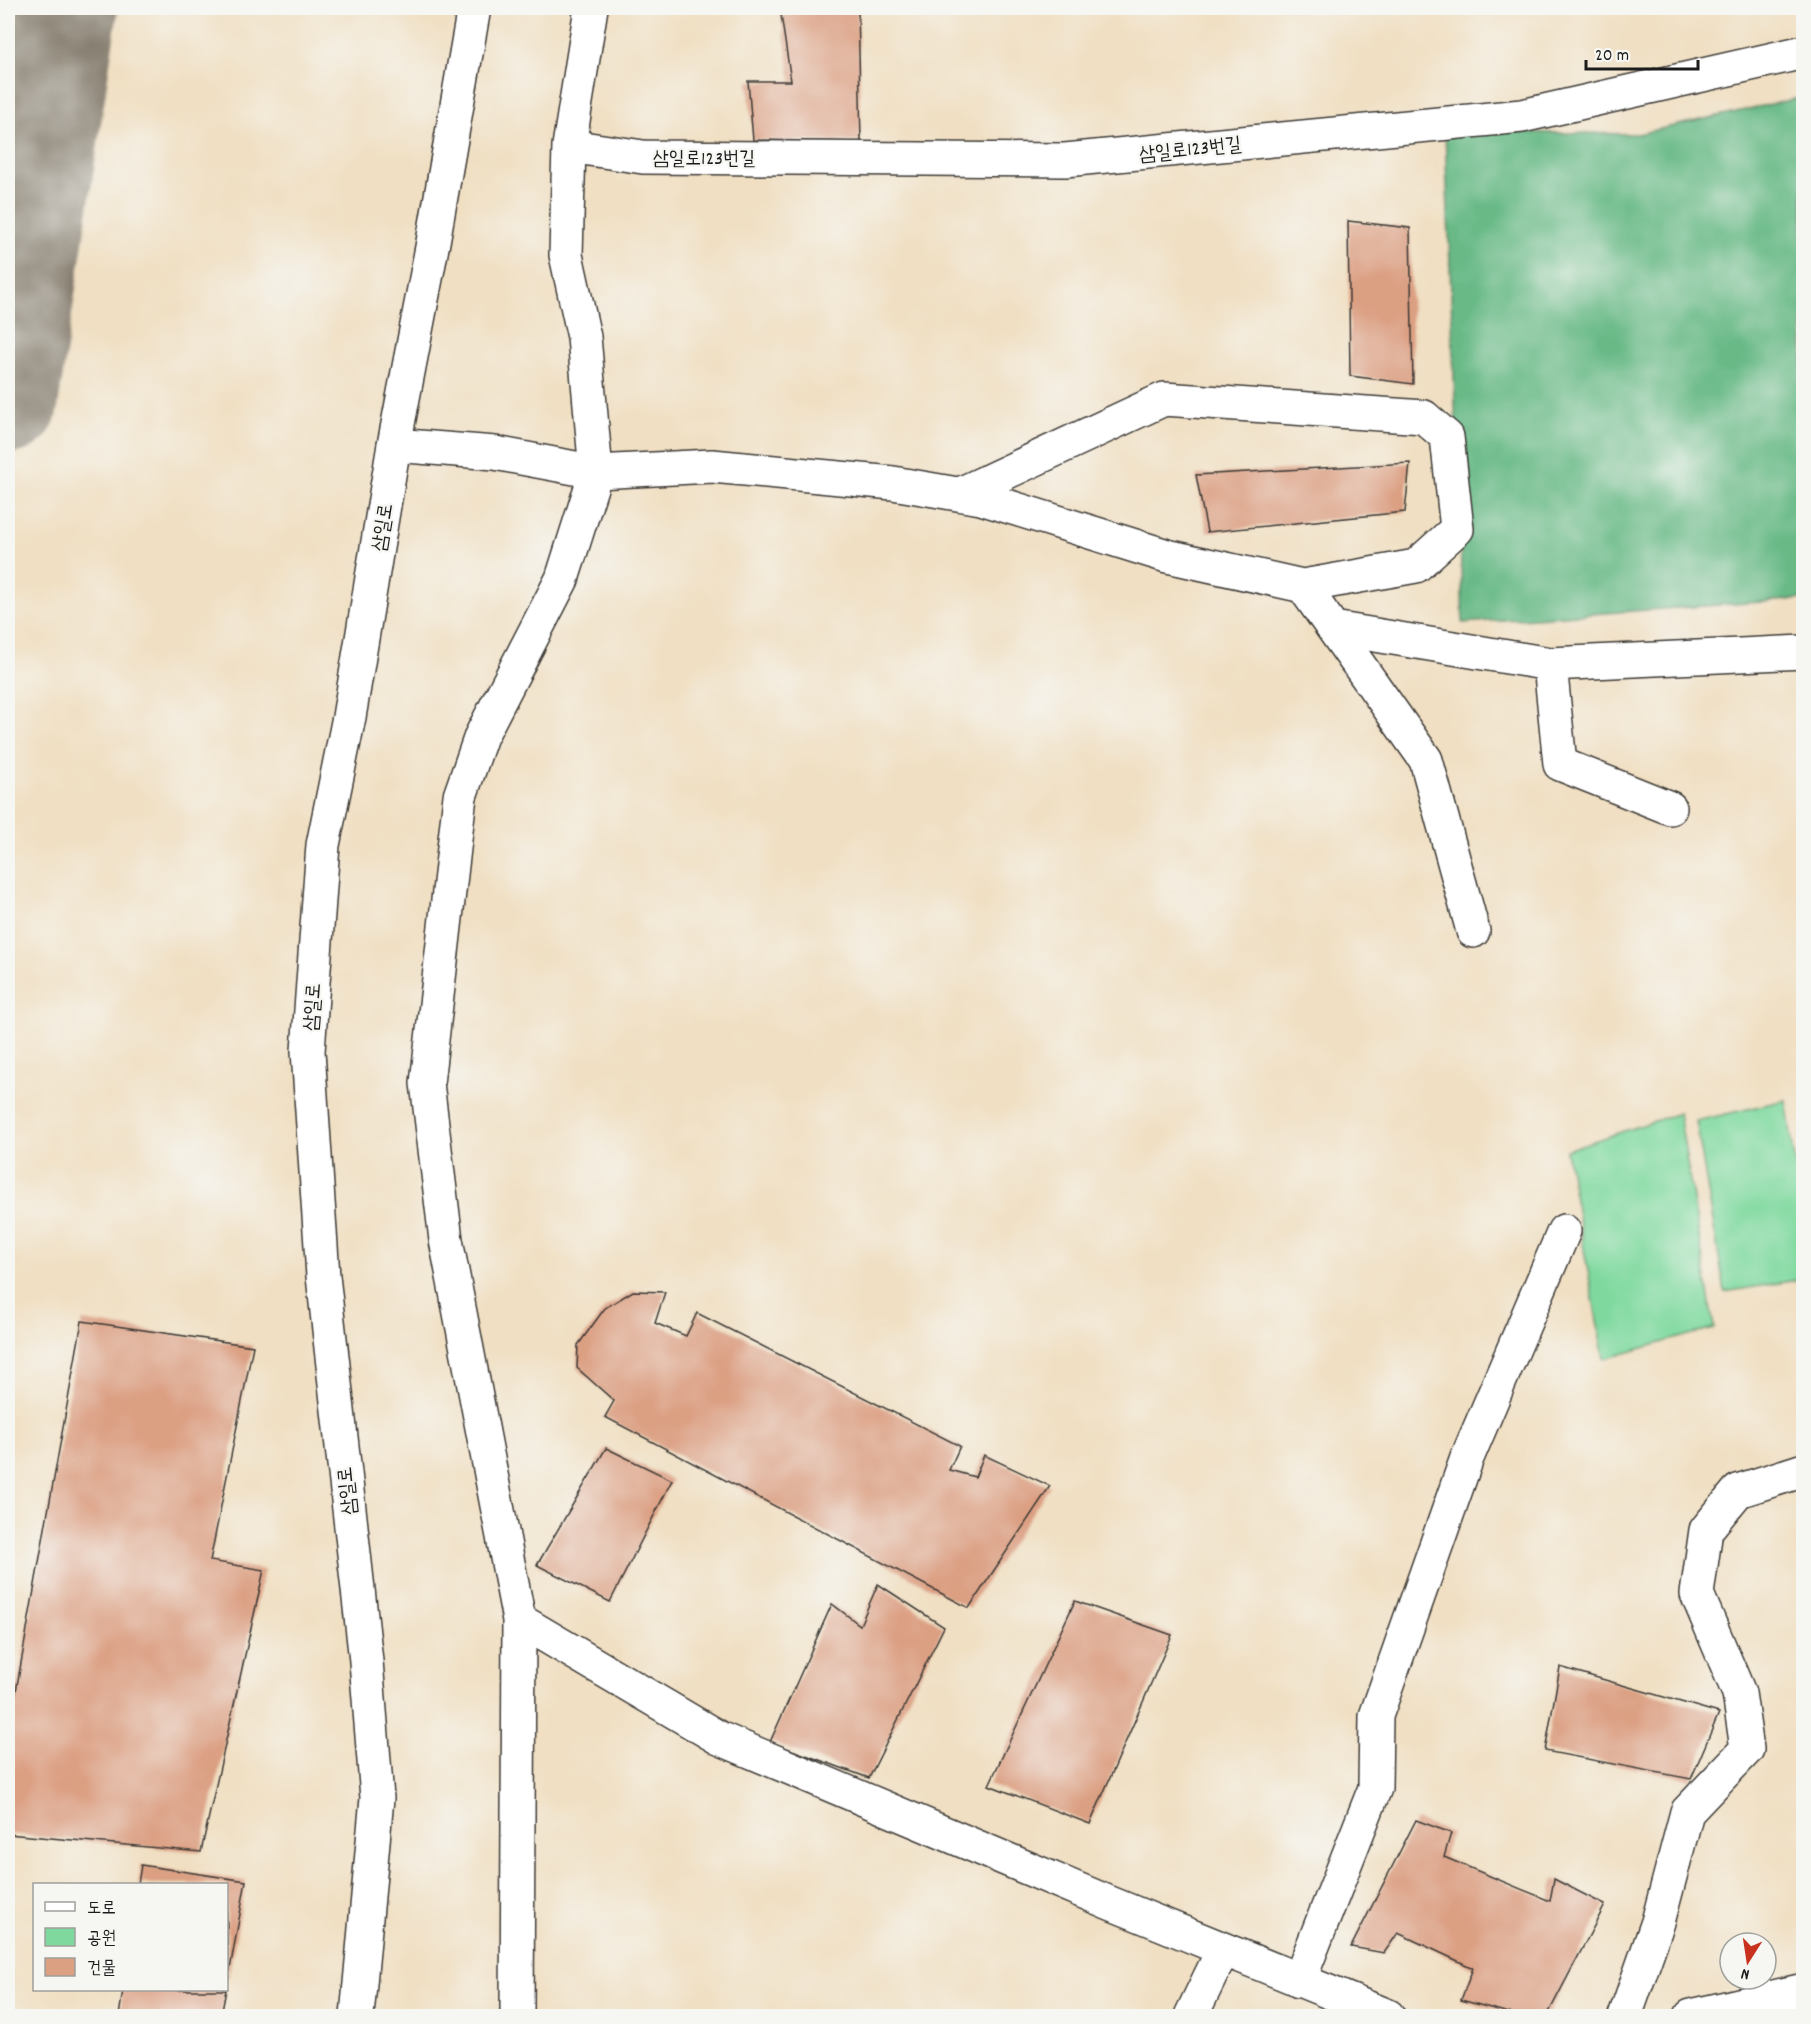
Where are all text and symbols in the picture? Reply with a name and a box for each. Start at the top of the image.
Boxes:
scale bar [1586,33,1698,71]
text: 20 m [1595,44,1629,69]
street label: 삼일로123번길 [1138,132,1243,170]
street label: 삼일로123번길 [653,146,755,174]
street label: 삼일로 [366,501,402,554]
street label: 삼일로 [298,982,330,1032]
street label: 삼일로 [333,1465,365,1516]
legend [33,1883,228,1991]
text: 도로 [87,1897,116,1922]
text: 공원 [87,1927,116,1952]
north arrow [1718,1931,1778,1991]
text: 건물 [87,1957,116,1982]
text: N [1739,1961,1752,1985]

